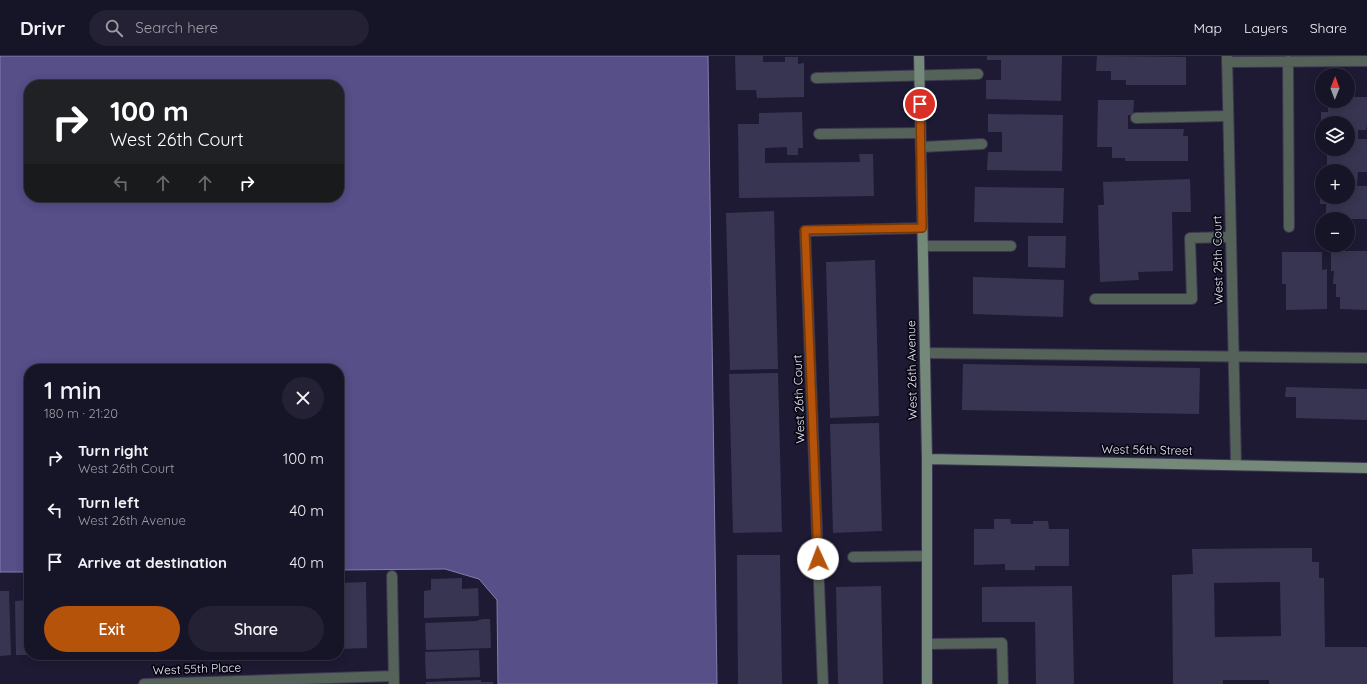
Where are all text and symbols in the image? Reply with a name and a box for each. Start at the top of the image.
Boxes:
search box [89,10,369,46]
text: Drivr [20,16,65,40]
icon: search [103,17,125,39]
text: Search here [135,18,218,37]
text: Map [1193,19,1222,37]
text: Layers [1244,19,1288,37]
text: Share [1310,19,1347,37]
north arrow [1315,68,1355,108]
map controls [1315,68,1355,252]
pin [903,87,937,121]
text: 100 m [110,93,189,128]
icon: arrive [909,93,931,115]
icon: right [44,96,96,148]
button: layers [1315,116,1355,156]
text: West 26th Court [110,128,244,151]
button: + [1315,164,1355,204]
icon: left [110,172,132,194]
icon: ahead [152,172,174,194]
icon: ahead [194,172,216,194]
icon: right [236,172,258,194]
button: − [1315,212,1355,252]
street label: West 25th Court [1209,215,1226,305]
street label: West 26th Avenue [903,320,920,420]
street label: West 26th Court [789,354,808,444]
text: 1 min [44,375,102,405]
button: close [282,377,324,419]
text: 180 m · 21:20 [44,405,118,421]
text: Turn right [78,441,149,460]
street label: West 56th Street [1101,441,1193,458]
icon: right [44,447,66,469]
text: 100 m [283,449,324,468]
text: West 26th Court [78,460,174,476]
text: Turn left [78,493,140,512]
icon: left [44,499,66,521]
text: 40 m [289,501,324,520]
text: West 26th Avenue [78,512,186,528]
position arrow [797,538,839,580]
icon: arrive [44,551,66,573]
text: Arrive at destination [78,553,227,572]
text: 40 m [289,553,324,572]
button: Exit [44,606,180,652]
button: Share [188,606,324,652]
street label: West 55th Place [152,659,242,678]

